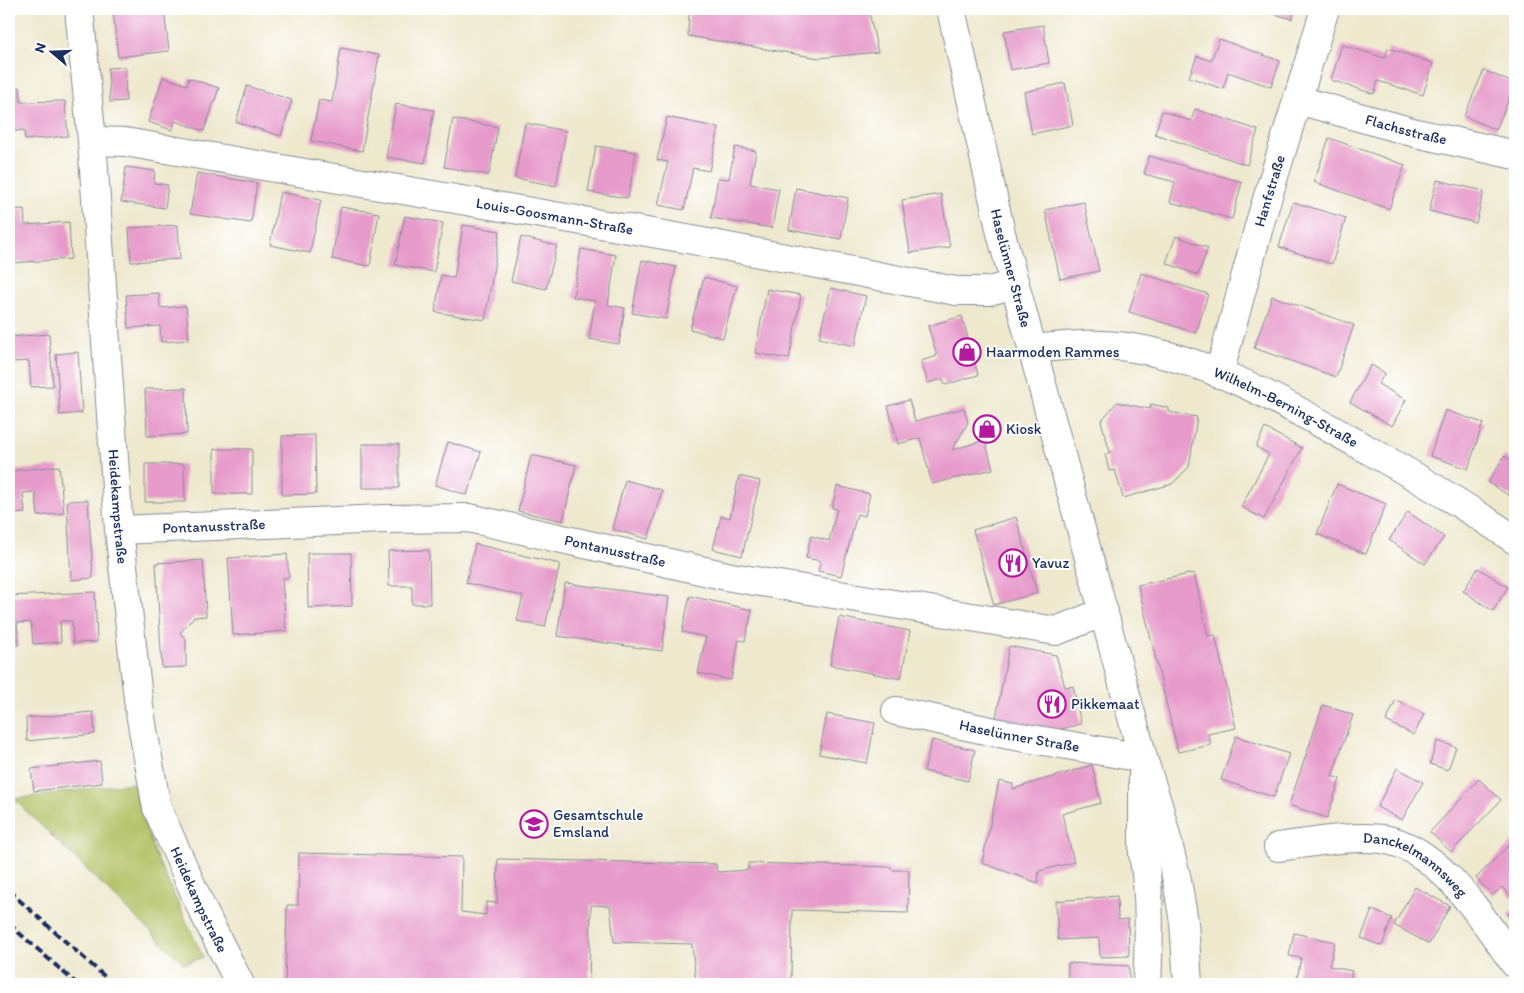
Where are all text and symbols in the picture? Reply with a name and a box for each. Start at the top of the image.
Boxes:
north arrow [28,28,78,78]
text: N [31,41,50,55]
street label: Flachsstraße [1363,110,1449,149]
street label: Hanfstraße [1250,153,1289,229]
street label: Louis-Goosmann-Straße [475,194,635,239]
street label: Haselünner Straße [987,207,1035,330]
shop icon: Haarmoden Rammes [952,337,982,367]
place label: Haarmoden Rammes [986,343,1120,361]
street label: Wilhelm-Berning-Straße [1211,363,1361,451]
shop icon: Kiosk [972,414,1002,444]
place label: Kiosk [1006,420,1042,438]
street label: Heidekampstraße [104,448,132,565]
street label: Pontanusstraße [162,515,266,537]
street label: Pontanusstraße [563,531,667,571]
restaurant icon: Yavuz [998,548,1028,578]
place label: Yavuz [1032,554,1069,572]
restaurant icon: Pikkemaat [1037,689,1067,719]
place label: Pikkemaat [1071,695,1140,713]
street label: Haselünner Straße [958,716,1081,756]
place label: Gesamtschule Emsland [553,806,644,841]
school or university icon: Gesamtschule Emsland [519,809,549,839]
street label: Danckelmannsweg [1363,829,1471,901]
street label: Heidekampstraße [166,844,232,956]

